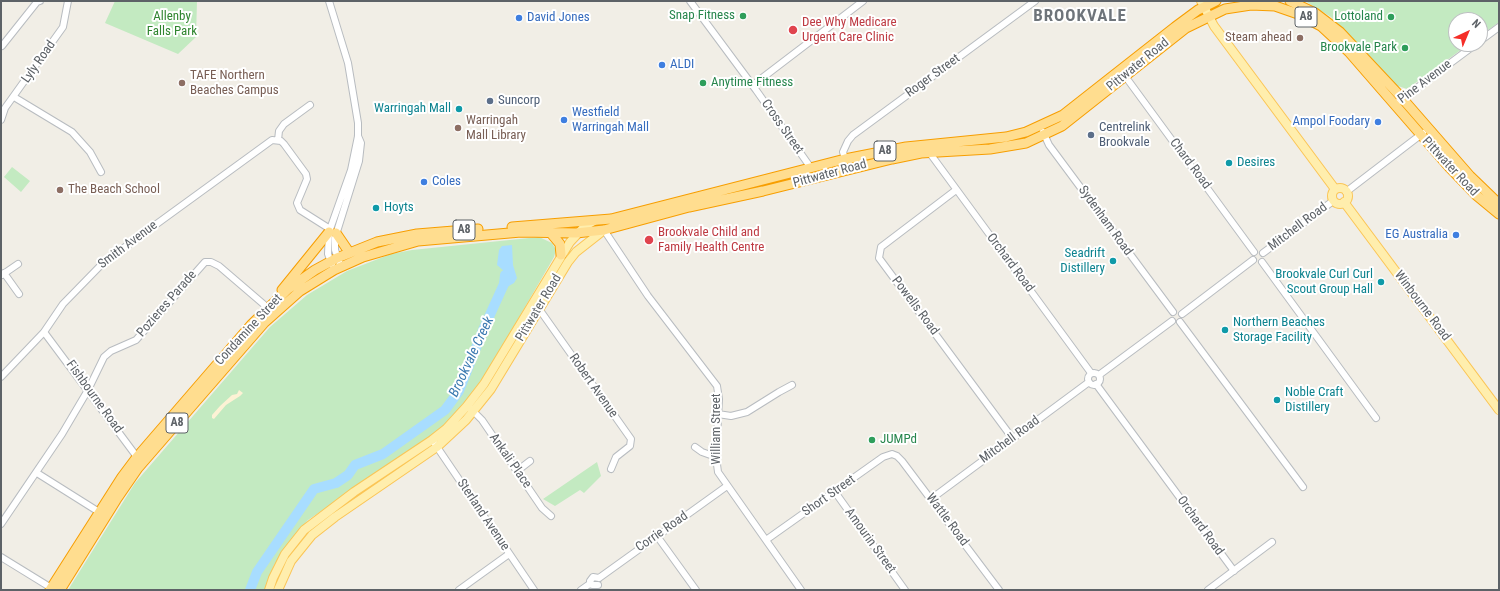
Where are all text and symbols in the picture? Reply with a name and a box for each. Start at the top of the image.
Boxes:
district label: BROOKVALE [1033,7,1127,27]
road number: A8 [1295,7,1317,27]
place label: Snap Fitness [669,8,735,24]
park label: Allenby Falls Park [147,9,197,40]
place label: Lottoland [1334,9,1383,25]
place label: David Jones [527,10,590,26]
marker: Snap Fitness [738,11,748,21]
marker: Lottoland [1386,12,1396,22]
north arrow [1448,12,1488,52]
marker: David Jones [514,13,524,23]
place label: Dee Why Medicare Urgent Care Clinic [802,15,897,46]
text: N [1469,17,1483,31]
marker: Dee Why Medicare Urgent Care Clinic [787,24,799,36]
place label: Steam ahead [1225,30,1292,46]
marker: Steam ahead [1295,33,1305,43]
street label: Pittwater Road [1104,35,1172,95]
street label: Lyly Road [19,38,59,86]
place label: Brookvale Park [1320,40,1397,56]
marker: Brookvale Park [1400,43,1410,53]
street label: Roger Street [903,51,963,101]
place label: ALDI [670,57,694,73]
street label: Pine Avenue [1395,57,1455,107]
marker: ALDI [657,60,667,70]
place label: TAFE Northern Beaches Campus [190,68,279,99]
place label: Anytime Fitness [711,75,793,91]
marker: TAFE Northern Beaches Campus [177,78,187,88]
marker: Anytime Fitness [698,78,708,88]
place label: Suncorp [498,93,540,109]
marker: Suncorp [485,96,495,106]
street label: Cross Street [758,97,806,157]
place label: Warringah Mall [374,101,451,117]
marker: Warringah Mall [454,104,464,114]
place label: Westfield Warringah Mall [572,105,649,136]
place label: Warringah Mall Library [466,113,526,144]
place label: Ampol Foodary [1292,114,1370,130]
marker: Westfield Warringah Mall [559,115,569,125]
marker: Ampol Foodary [1373,117,1383,127]
place label: Centrelink Brookvale [1099,120,1151,151]
marker: Warringah Mall Library [453,123,463,133]
marker: Centrelink Brookvale [1086,130,1096,140]
street label: Pittwater Road [1419,134,1481,200]
street label: Chard Road [1166,136,1214,192]
road number: A8 [874,141,896,161]
place label: Desires [1237,155,1275,171]
street label: Pittwater Road [791,157,869,191]
marker: Desires [1224,158,1234,168]
place label: Coles [432,174,461,190]
marker: Coles [419,177,429,187]
place label: The Beach School [68,182,160,198]
street label: Sydenham Road [1075,183,1135,259]
marker: The Beach School [55,185,65,195]
place label: Hoyts [384,200,414,216]
street label: Mitchell Road [1265,200,1331,254]
marker: Hoyts [371,203,381,213]
street label: Smith Avenue [95,218,161,272]
road number: A8 [453,220,475,240]
place label: Brookvale Child and Family Health Centre [658,225,764,256]
place label: EG Australia [1385,227,1448,243]
marker: EG Australia [1451,230,1461,240]
street label: Orchard Road [983,231,1037,295]
marker: Brookvale Child and Family Health Centre [643,234,655,246]
place label: Seadrift Distillery [1060,246,1105,277]
marker: Seadrift Distillery [1108,256,1118,266]
place label: Brookvale Curl Curl Scout Group Hall [1275,267,1373,298]
street label: Pozieres Parade [134,268,200,340]
street label: Winbourne Road [1391,268,1453,344]
street label: Pittwater Road [513,272,565,344]
street label: Powells Road [888,274,942,338]
marker: Brookvale Curl Curl Scout Group Hall [1376,277,1386,287]
street label: Condamine Street [212,291,286,369]
water label: Brookvale Creek [446,314,498,400]
place label: Northern Beaches Storage Facility [1233,315,1325,346]
marker: Northern Beaches Storage Facility [1220,325,1230,335]
street label: Robert Avenue [565,351,621,421]
street label: Fishbourne Road [62,358,126,436]
place label: Noble Craft Distillery [1285,385,1343,416]
street label: William Street [709,393,725,465]
marker: Noble Craft Distillery [1272,395,1282,405]
road number: A8 [166,413,188,433]
street label: Mitchell Road [977,413,1043,467]
street label: Ankali Place [485,431,535,491]
place label: JUMPd [880,432,917,448]
marker: JUMPd [867,435,877,445]
street label: Short Street [799,472,859,520]
street label: Sterland Avenue [453,476,513,554]
street label: Wattle Road [922,491,972,549]
street label: Orchard Road [1173,493,1227,559]
street label: Amourin Street [841,505,899,577]
street label: Corrie Road [633,508,691,556]

